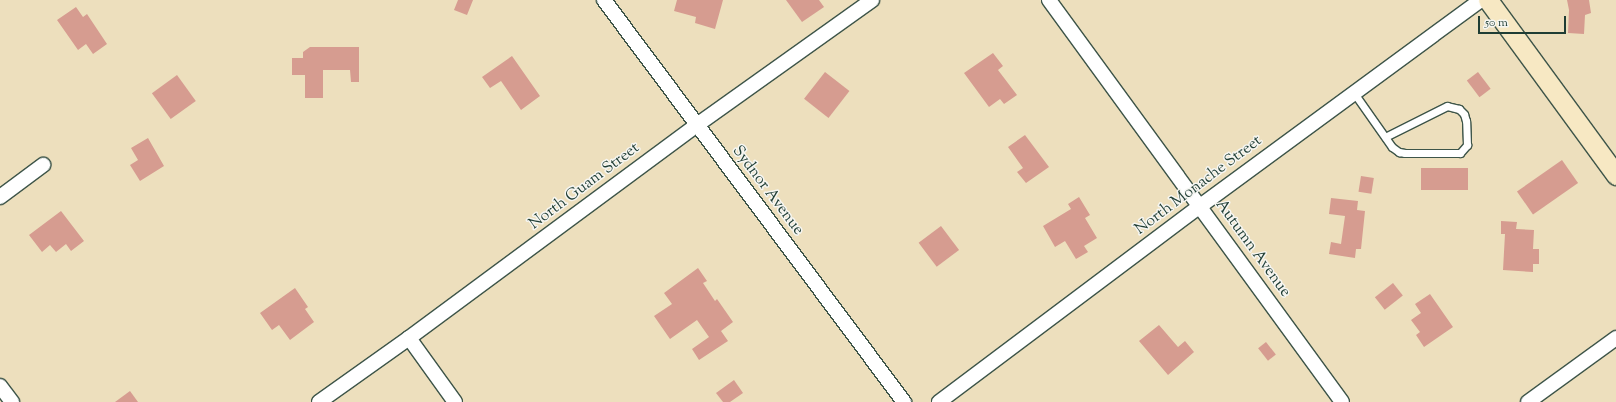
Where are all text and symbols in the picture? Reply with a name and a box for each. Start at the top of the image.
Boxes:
scale bar [1480,8,1568,34]
text: 50 m [1485,14,1508,32]
street label: North Monache Street [1132,132,1266,240]
street label: North Guam Street [526,139,644,235]
street label: Sydnor Avenue [727,142,807,240]
street label: Autumn Avenue [1210,196,1294,302]

